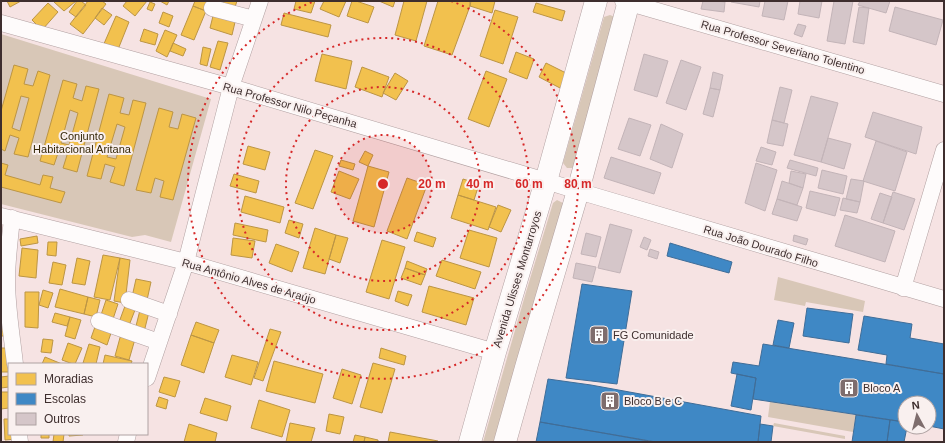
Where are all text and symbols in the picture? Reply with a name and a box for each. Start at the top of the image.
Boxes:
street label: Rua Professor Severiano Tolentino [700,18,866,76]
street label: Rua Professor Nilo Peçanha [222,80,359,130]
park label: Conjunto Habitacional Aritana [33,130,132,155]
centre of rings [376,177,390,191]
text: 20 m [418,177,446,191]
text: 40 m [466,177,494,191]
text: 60 m [515,177,543,191]
text: 80 m [564,177,592,191]
street label: Avenida Ulisses Montarroyos [490,209,544,349]
street label: Rua João Dourado Filho [702,223,820,269]
street label: Rua Antônio Alves de Araújo [181,256,317,306]
building icon: FG Comunidade [588,324,610,346]
place label: FG Comunidade [613,329,694,341]
legend [8,363,148,435]
text: Moradias [44,372,93,386]
building icon: Bloco A [838,377,860,399]
place label: Bloco A [863,382,901,394]
building icon: Bloco B e C [599,390,621,412]
text: Escolas [44,392,86,406]
place label: Bloco B e C [624,395,682,407]
north arrow [897,395,937,435]
text: N [911,399,921,412]
text: Outros [44,412,80,426]

